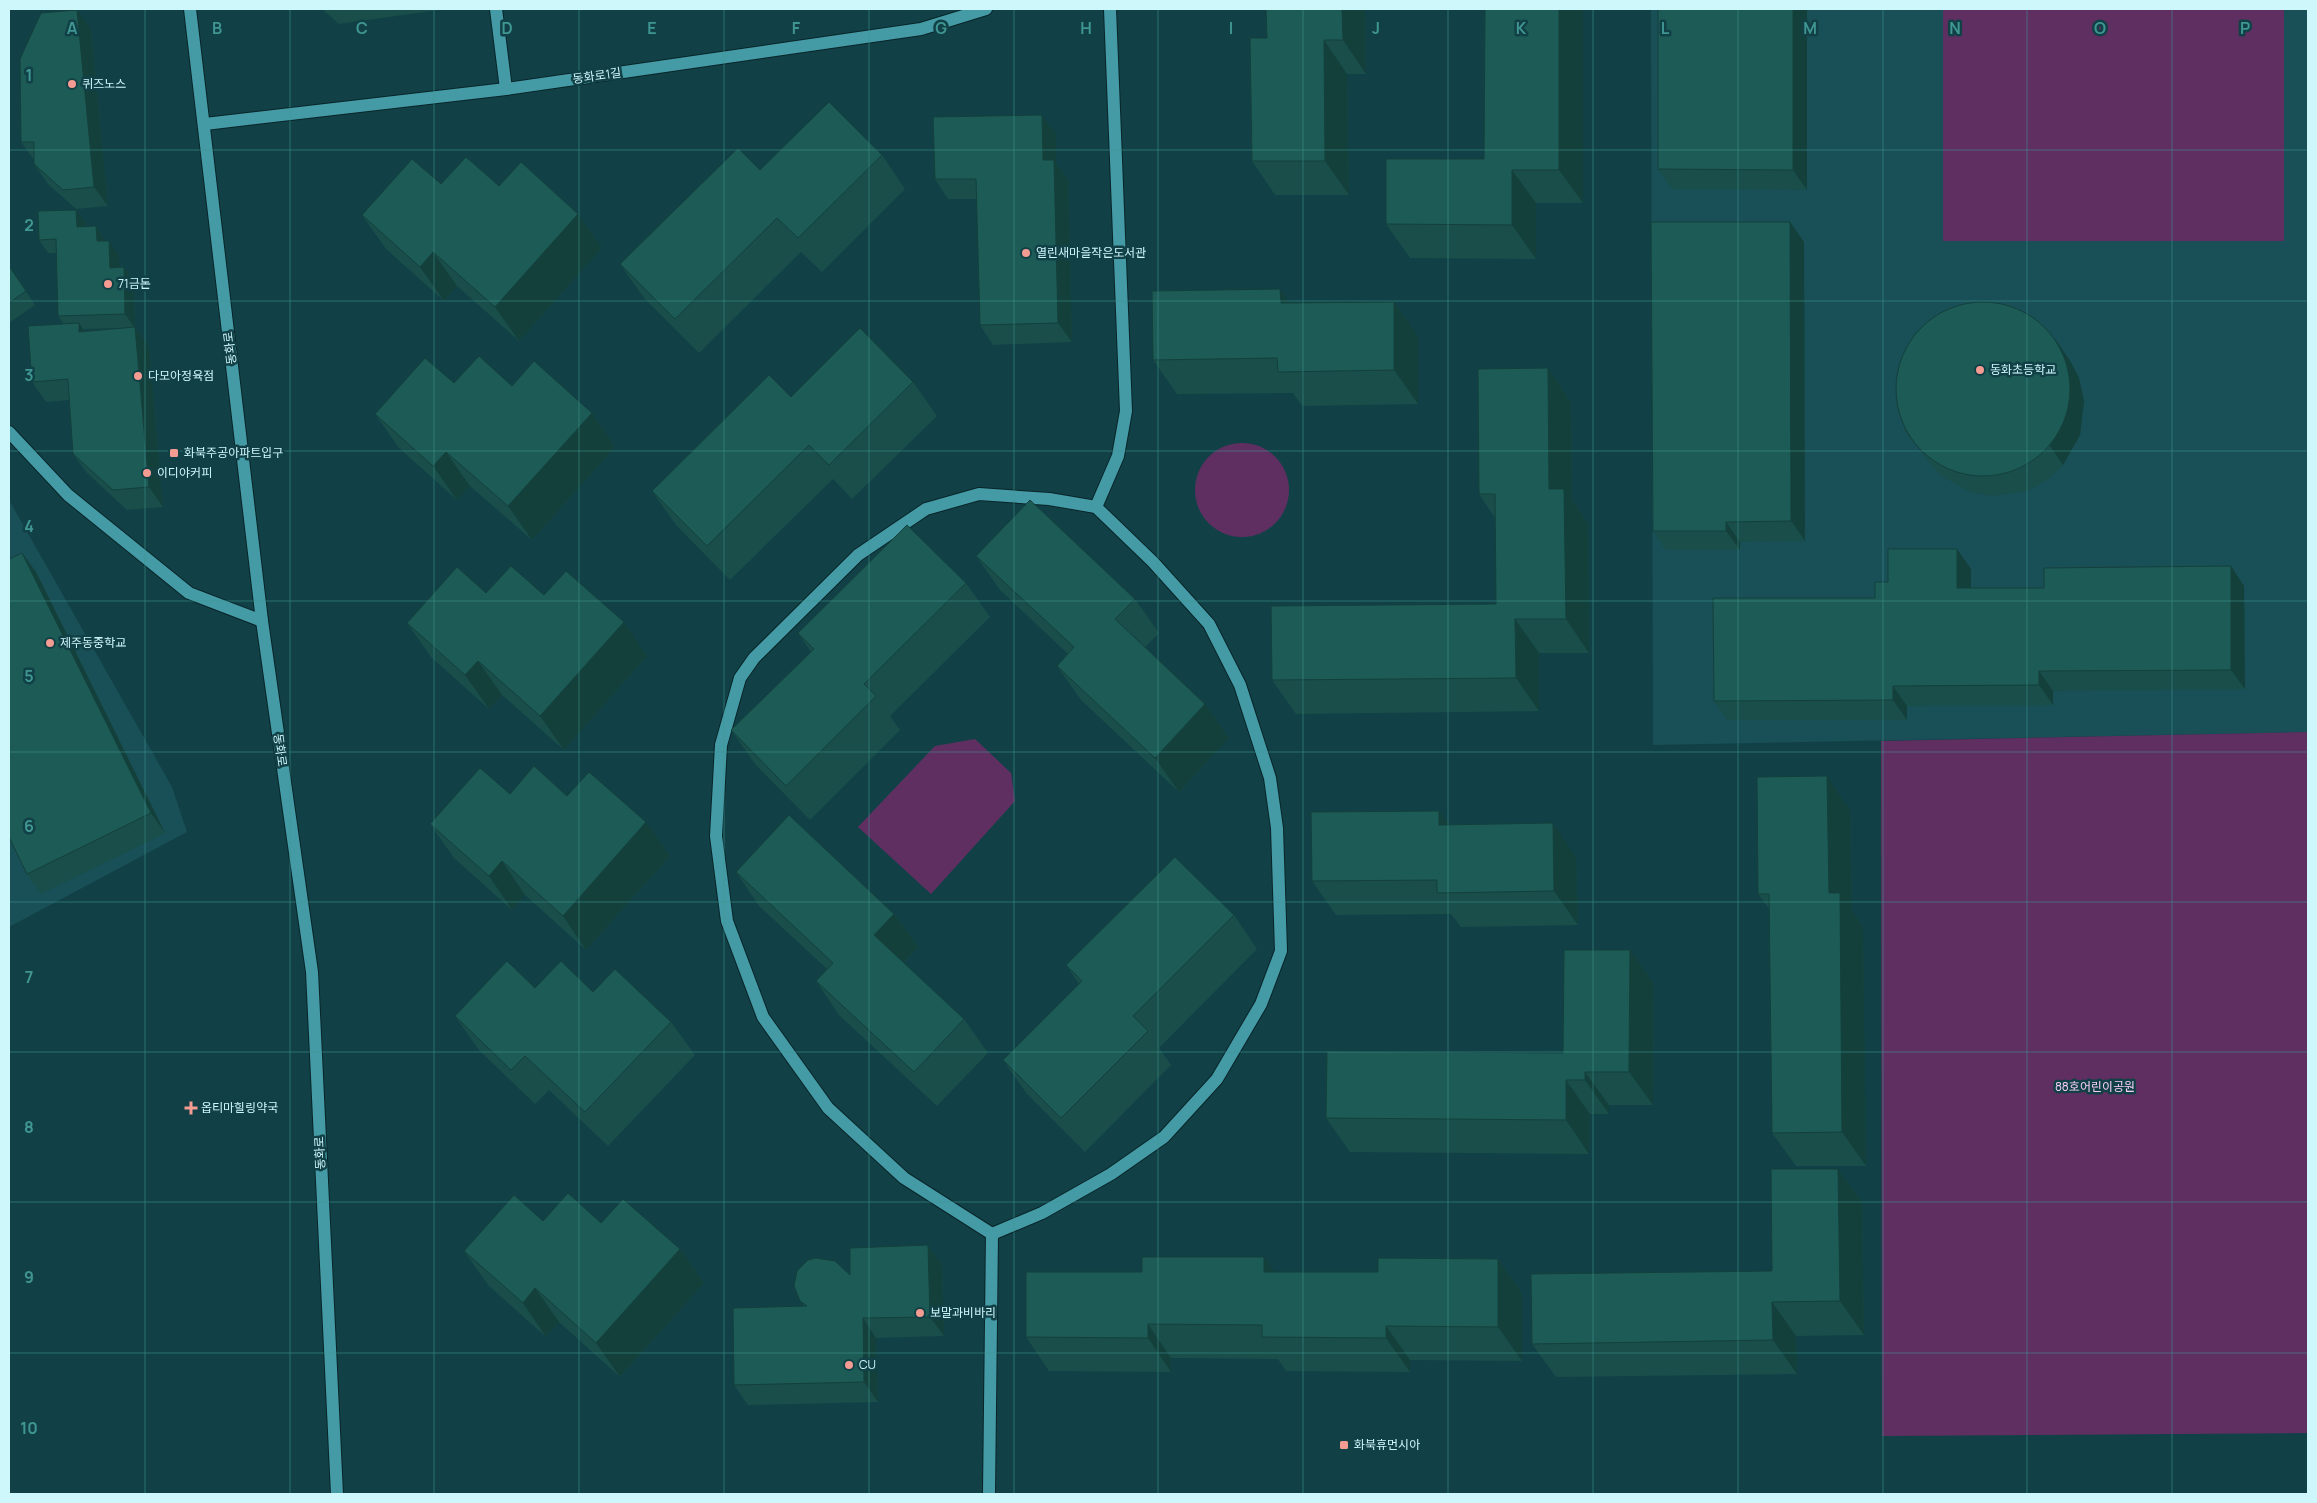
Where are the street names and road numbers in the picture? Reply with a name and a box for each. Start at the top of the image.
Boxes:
street label: 동화로1길 [572,64,622,87]
street label: 동화로 [219,331,240,366]
street label: 동화로 [270,732,291,768]
street label: 동화로 [310,1136,329,1170]

